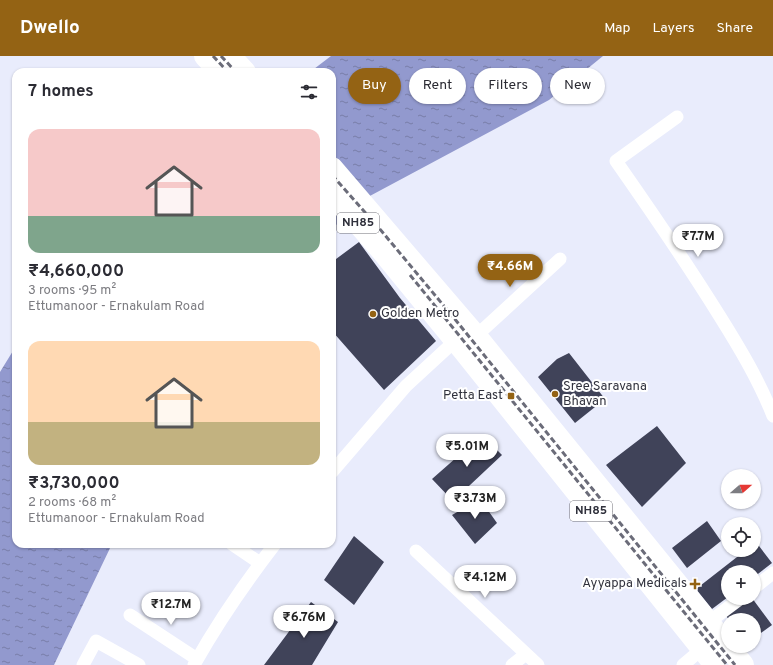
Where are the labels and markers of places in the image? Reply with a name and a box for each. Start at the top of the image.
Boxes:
pin: ₹7.7M [670,224,726,258]
pin: ₹4.66M [477,254,543,288]
place label: Golden Metro [381,306,459,322]
marker: Golden Metro [368,309,378,319]
place label: Sree Saravana Bhavan [563,379,647,410]
place label: Petta East [443,388,503,404]
marker: Sree Saravana Bhavan [550,389,560,399]
marker: Petta East [506,391,516,401]
pin: ₹5.01M [434,434,500,468]
pin: ₹3.73M [442,486,508,520]
pin: ₹4.12M [452,565,518,599]
place label: Ayyappa Medicals [582,576,687,592]
marker: Ayyappa Medicals [690,579,700,589]
pin: ₹12.7M [138,592,204,626]
pin: ₹6.76M [271,605,337,639]

